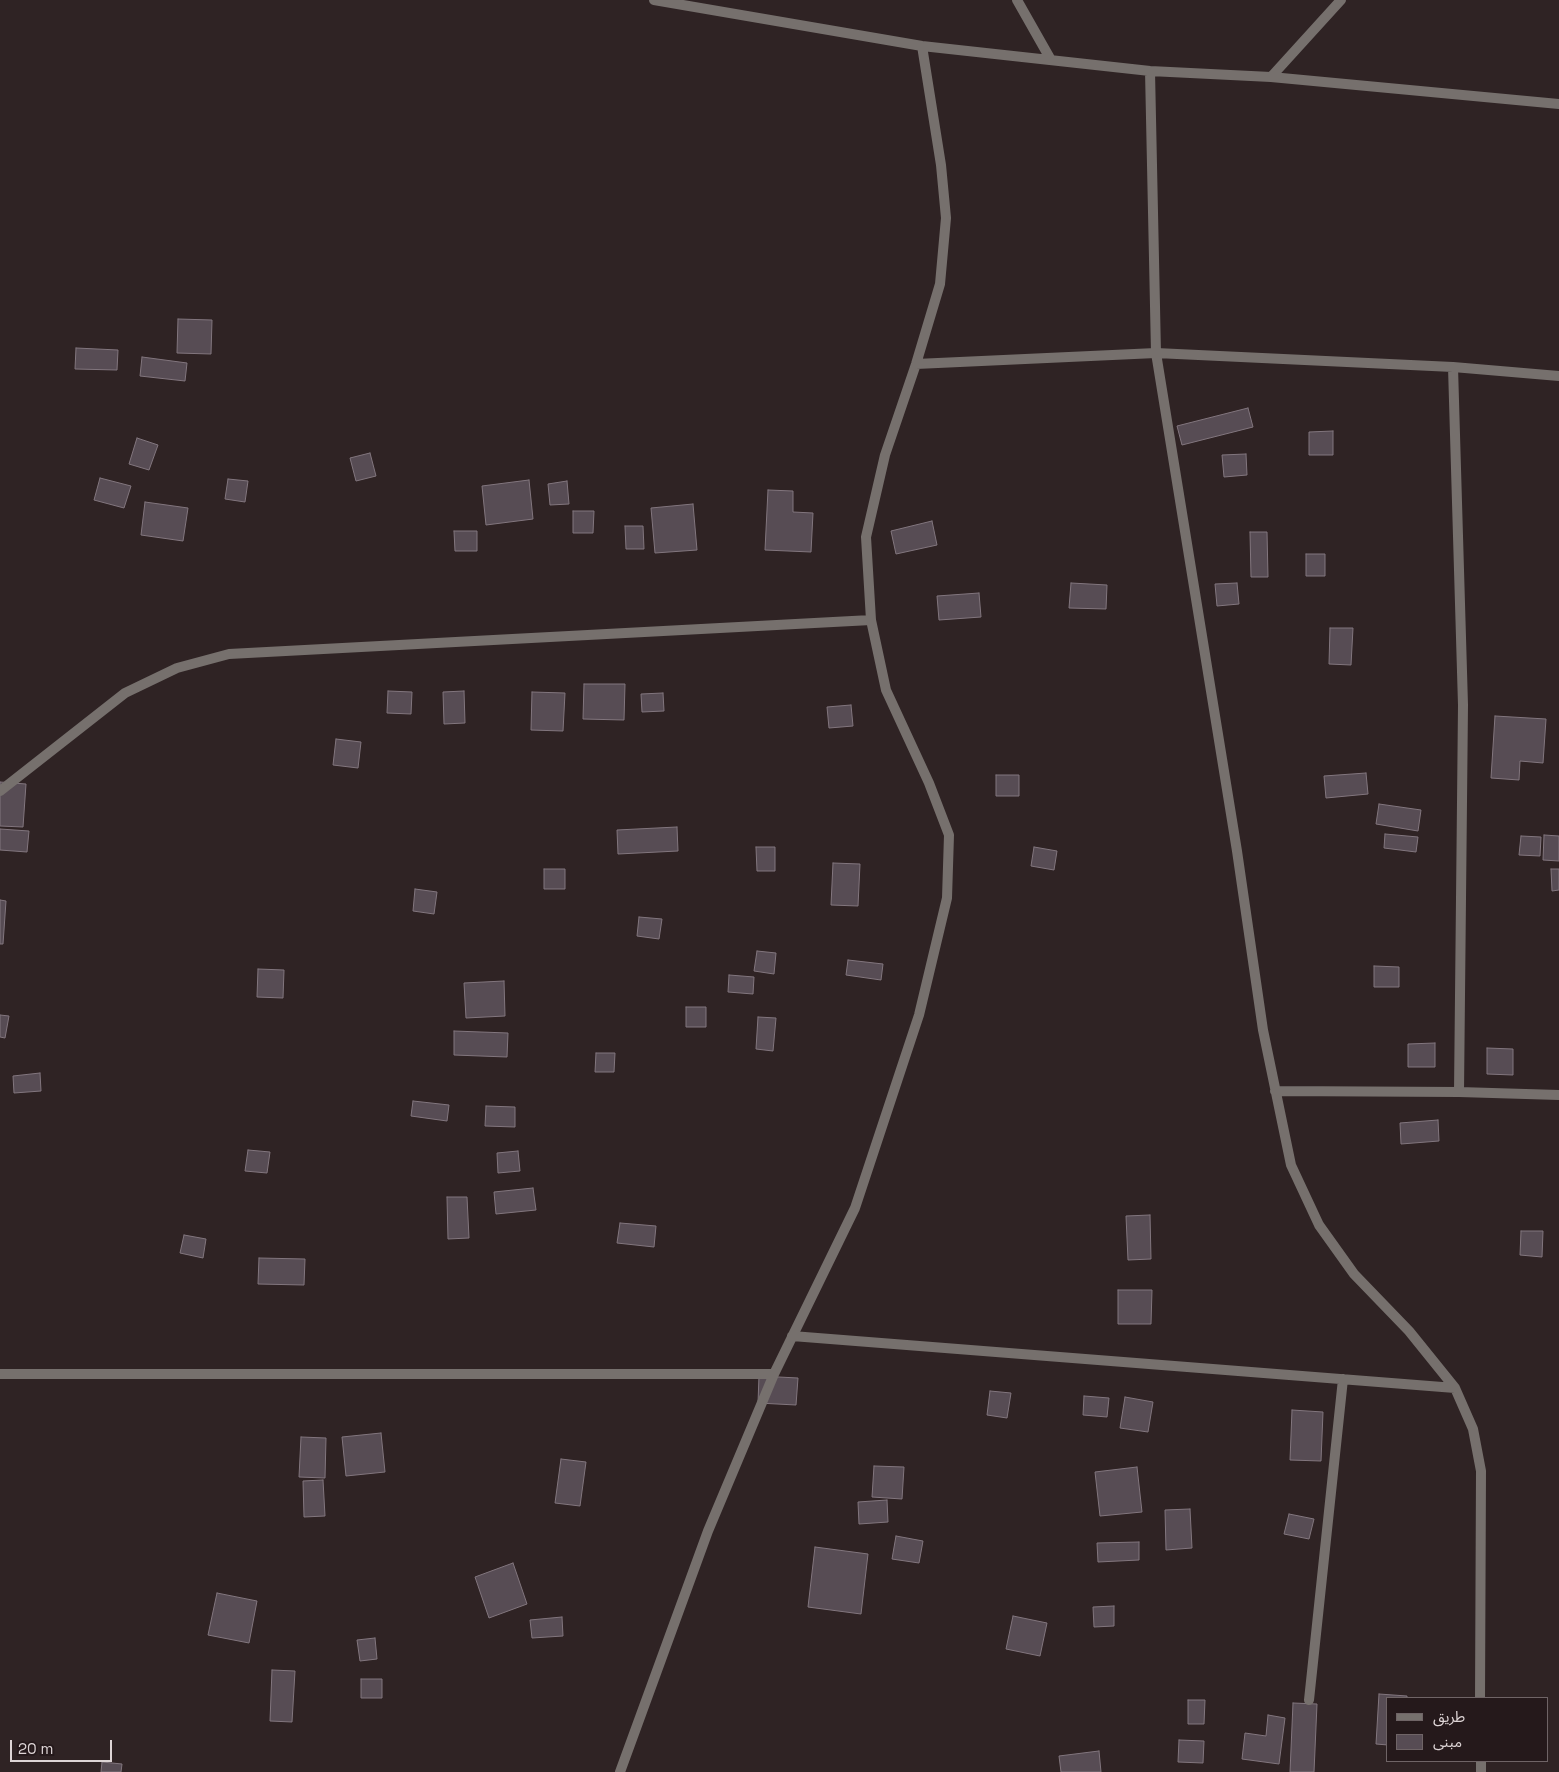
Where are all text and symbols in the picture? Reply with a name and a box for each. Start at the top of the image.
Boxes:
legend [1386,1697,1549,1762]
text: طريق [1433,1707,1465,1726]
scale bar [12,1730,115,1762]
text: مبنى [1433,1732,1462,1751]
text: 20 m [18,1739,53,1758]

